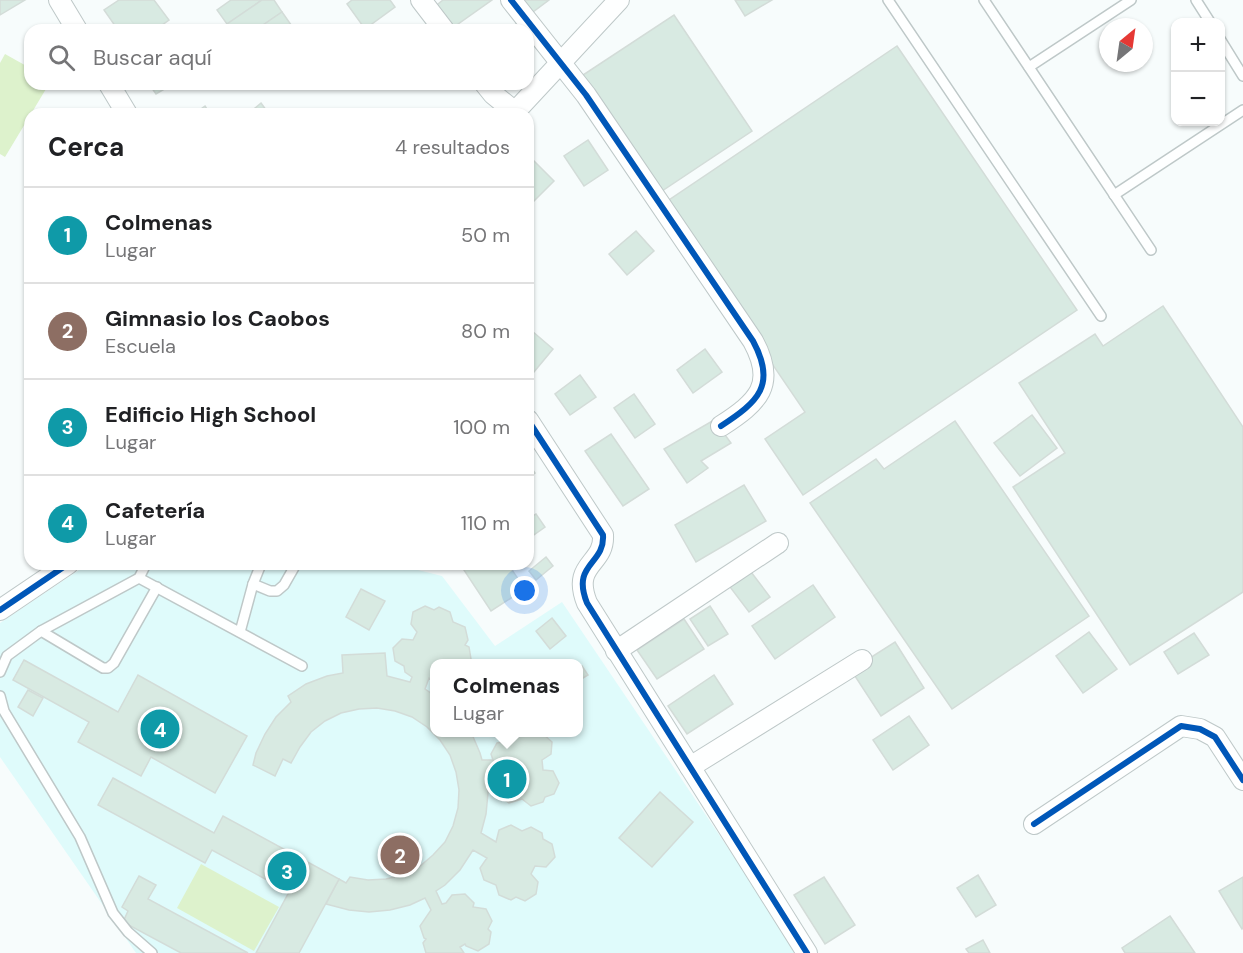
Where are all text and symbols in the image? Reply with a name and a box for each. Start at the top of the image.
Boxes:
north arrow [1099,18,1153,72]
map controls [1171,18,1225,126]
button: + [1171,18,1225,72]
search box [24,24,534,90]
icon: search [45,41,78,74]
text: Buscar aquí [93,43,212,72]
button: − [1171,72,1225,126]
text: Cerca [48,130,124,164]
text: 4 resultados [395,134,510,160]
text: Colmenas [105,208,213,237]
text: 1 [64,222,71,248]
text: 50 m [461,222,510,248]
text: Lugar [105,237,156,263]
text: Gimnasio los Caobos [105,304,330,333]
text: 2 [62,318,73,344]
text: 80 m [461,318,510,344]
text: Escuela [105,333,176,359]
text: Edificio High School [105,400,316,429]
text: 3 [61,414,74,440]
text: 100 m [453,414,510,440]
text: Lugar [105,429,156,455]
text: Cafetería [105,496,205,525]
text: 4 [61,510,74,536]
text: 110 m [461,510,510,536]
text: Lugar [105,525,156,551]
your location [510,576,539,605]
popup [430,659,583,737]
text: Colmenas [453,671,560,700]
text: Lugar [453,700,504,726]
pin: 4 [140,706,180,752]
pin: 1 [488,756,526,802]
pin: 2 [380,832,420,878]
pin: 3 [268,848,306,894]

